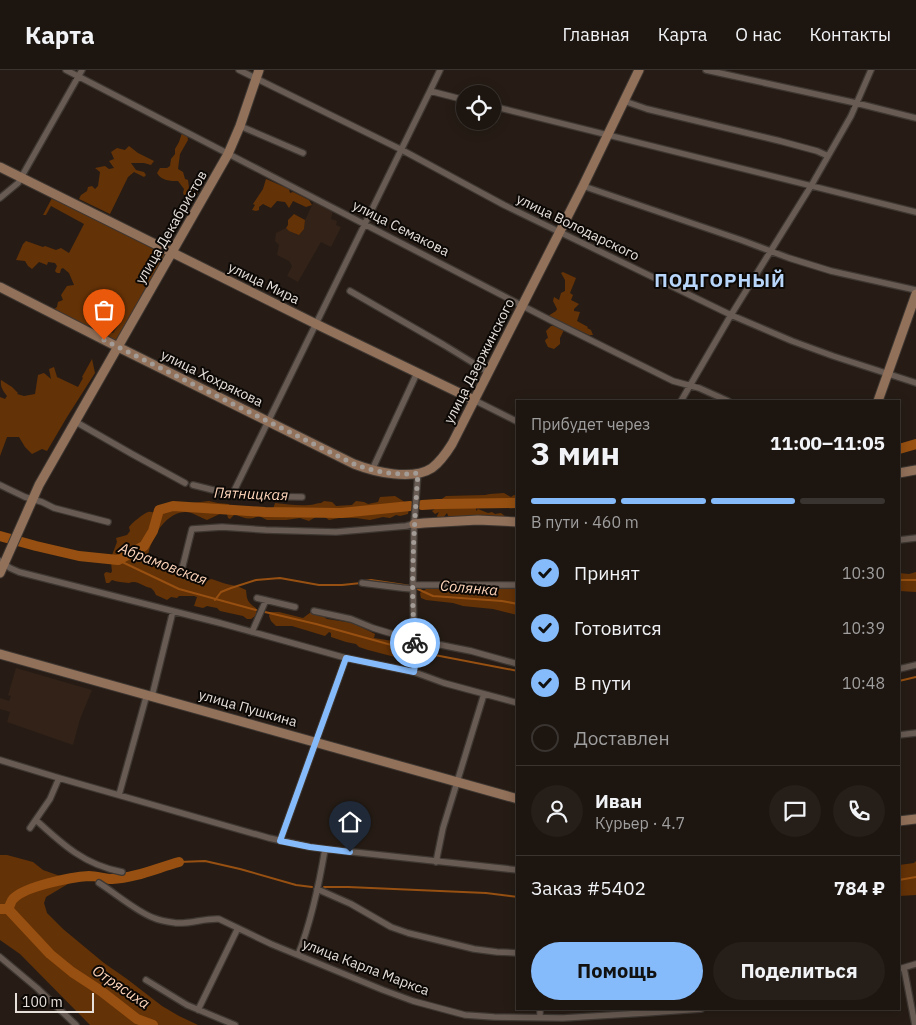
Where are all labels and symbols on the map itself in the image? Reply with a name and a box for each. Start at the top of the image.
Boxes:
street label: улица Декабристов [131,167,211,287]
street label: улица Володарского [514,189,643,265]
street label: улица Семакова [350,196,453,260]
street label: улица Мира [225,258,303,308]
district label: ПОДГОРНЫЙ [654,268,786,292]
pin [83,289,125,340]
street label: улица Дзержинского [440,295,518,427]
street label: улица Хохрякова [158,345,266,411]
water label: Пятницкая [214,483,289,504]
water label: Абрамовская [115,538,210,589]
water label: Солянка [439,576,499,600]
courier [390,618,440,668]
street label: улица Пушкина [197,685,300,731]
pin [329,801,371,852]
street label: улица Карла Маркса [300,934,432,1000]
water label: Отрясиха [89,961,154,1013]
scale bar [15,990,94,1013]

